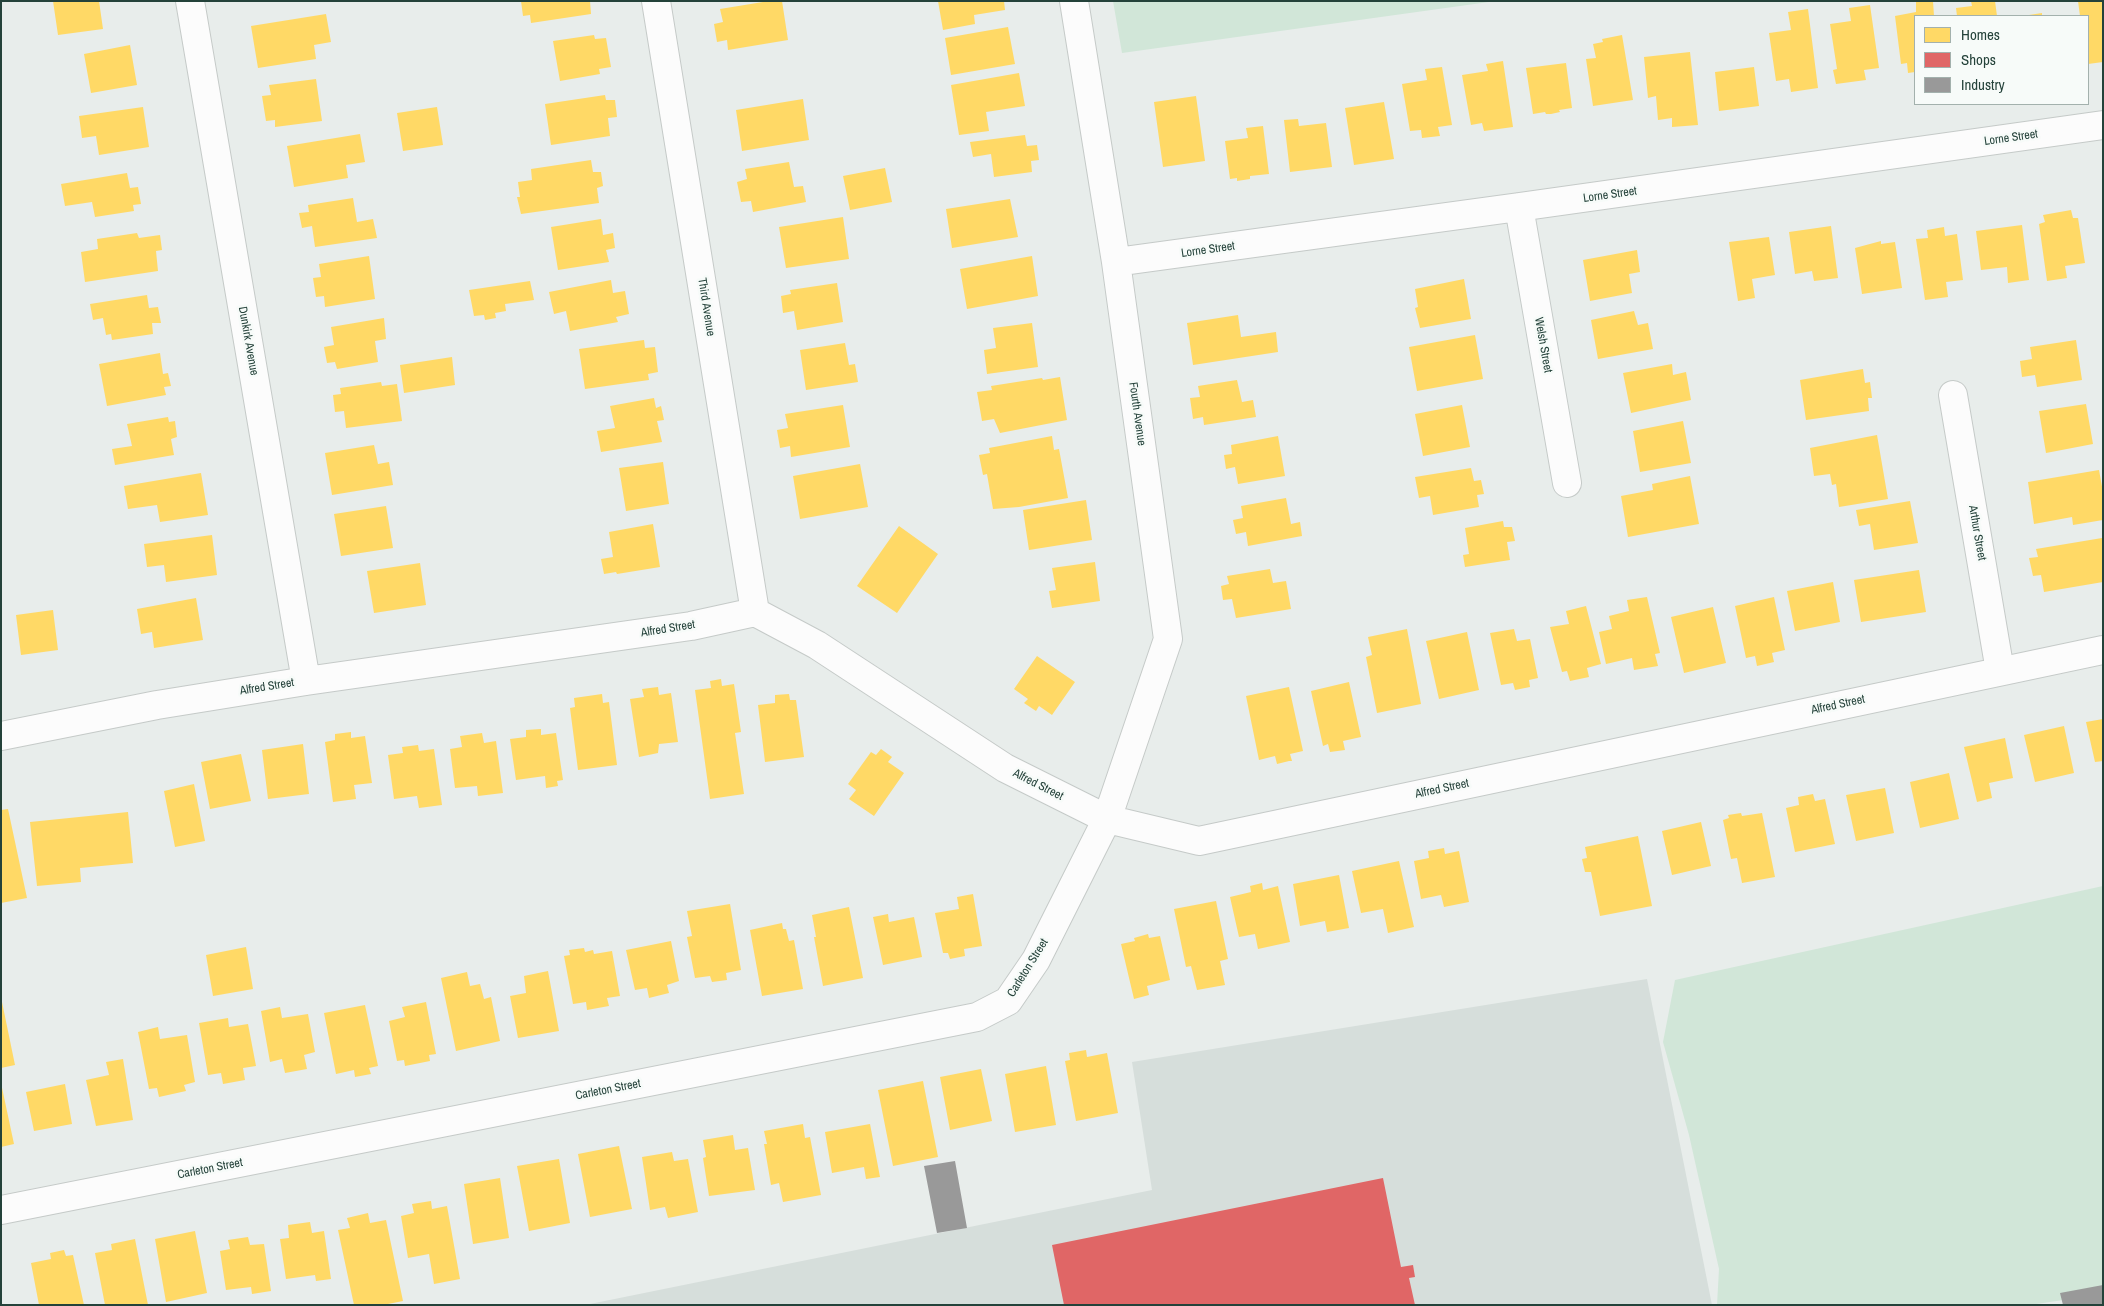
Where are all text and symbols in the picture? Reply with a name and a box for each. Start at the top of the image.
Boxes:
legend [1914,15,2089,105]
text: Homes [1961,24,2000,45]
text: Shops [1961,49,1996,70]
text: Industry [1961,74,2005,95]
street label: Lorne Street [1983,127,2039,149]
street label: Lorne Street [1582,184,1638,206]
street label: Lorne Street [1180,239,1236,261]
street label: Third Avenue [694,277,718,337]
street label: Dunkirk Avenue [235,305,261,377]
street label: Welsh Street [1531,316,1555,374]
street label: Fourth Avenue [1125,381,1149,447]
street label: Arthur Street [1965,504,1989,562]
street label: Alfred Street [640,618,696,640]
street label: Alfred Street [239,676,295,698]
street label: Alfred Street [1810,692,1866,718]
street label: Alfred Street [1010,766,1066,804]
street label: Alfred Street [1414,776,1470,802]
street label: Carleton Street [1004,936,1052,1000]
street label: Carleton Street [574,1077,642,1103]
street label: Carleton Street [176,1156,244,1182]

